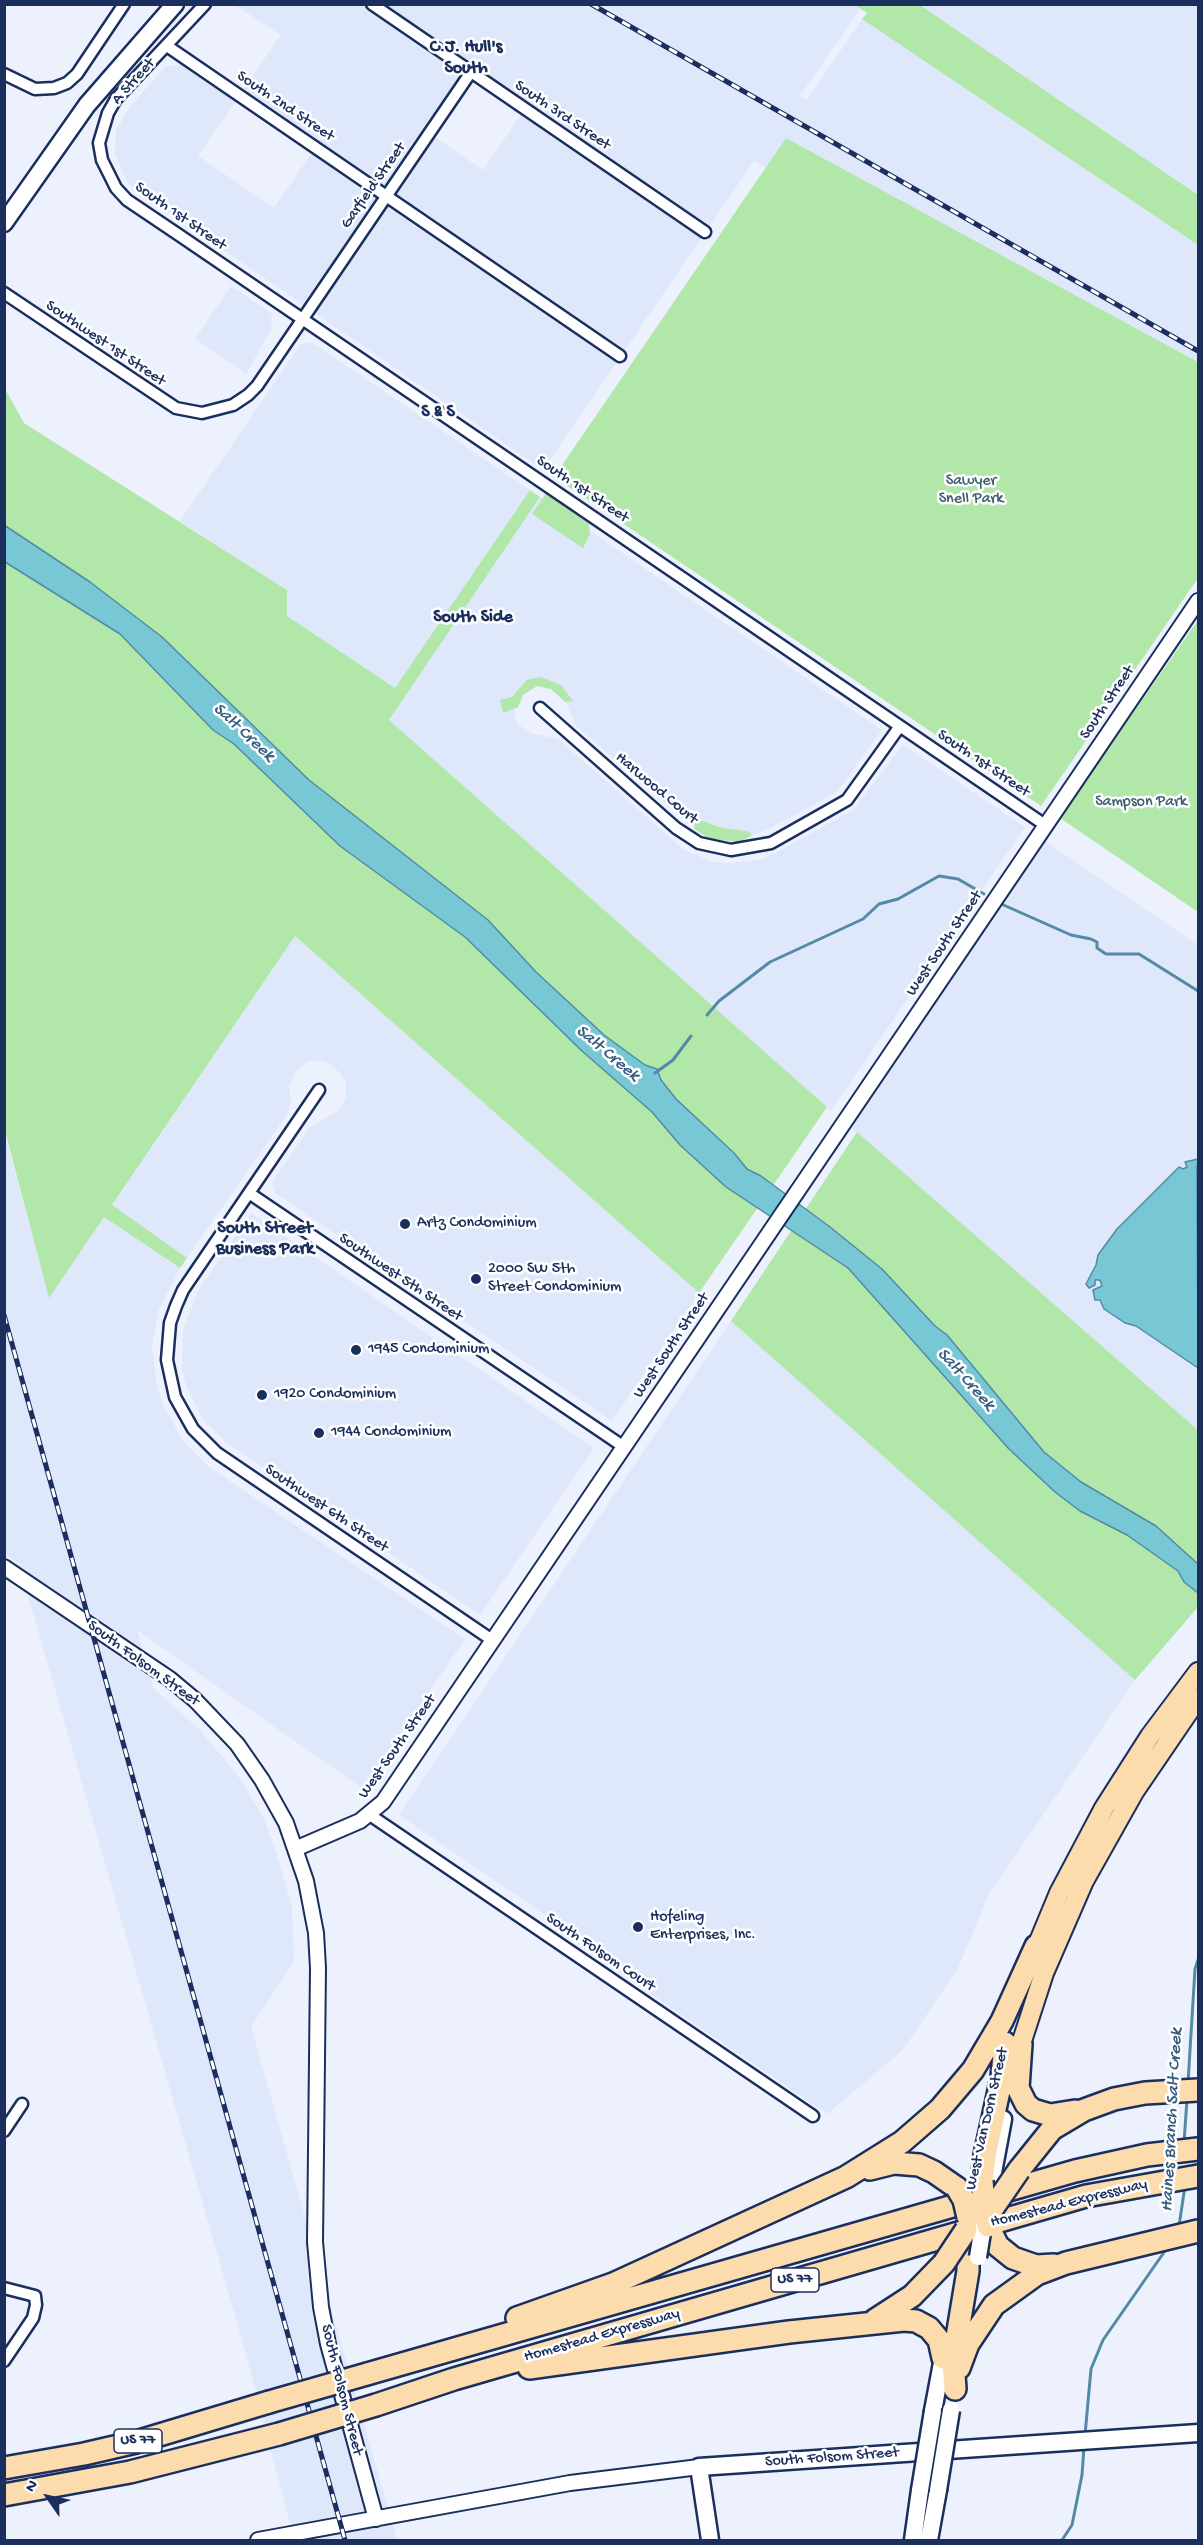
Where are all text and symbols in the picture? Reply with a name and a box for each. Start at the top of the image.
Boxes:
district label: C.J. Hull's South [430,37,502,80]
street label: A Street [108,55,160,109]
street label: South 2nd Street [233,67,337,147]
street label: South 3rd Street [510,77,614,155]
street label: Garfield Street [337,139,411,233]
street label: South 1st Street [130,178,230,256]
street label: Southwest 1st Street [41,297,169,391]
district label: S & S [421,402,455,424]
street label: South 1st Street [532,452,632,528]
park label: Sawyer Snell Park [939,472,1003,510]
district label: South Side [433,607,513,629]
street label: South Street [1076,662,1140,744]
water label: Salt Creek [208,699,278,767]
street label: South 1st Street [933,726,1033,802]
street label: Harwood Court [611,749,701,829]
park label: Sampson Park [1095,793,1187,813]
street label: West South Street [903,888,987,1000]
water label: Salt Creek [571,1021,643,1087]
place label: Artz Condominium [417,1214,536,1234]
marker: Artz Condominium [398,1217,412,1231]
district label: South Street Business Park [216,1218,314,1260]
street label: Southwest 5th Street [334,1229,466,1327]
place label: 2000 SW 5th Street Condominium [488,1260,621,1298]
marker: 2000 SW 5th Street Condominium [469,1272,483,1286]
street label: West South Street [630,1290,714,1402]
place label: 1945 Condominium [368,1340,489,1360]
marker: 1945 Condominium [349,1343,363,1357]
water label: Salt Creek [931,1344,999,1416]
place label: 1920 Condominium [274,1385,396,1405]
marker: 1920 Condominium [255,1388,269,1402]
place label: 1944 Condominium [331,1423,451,1443]
marker: 1944 Condominium [312,1426,326,1440]
street label: Southwest 6th Street [261,1461,391,1557]
street label: South Folsom Street [83,1617,203,1711]
street label: West South Street [355,1691,441,1803]
place label: Hofeling Enterprises, Inc. [650,1908,756,1946]
street label: South Folsom Court [541,1909,659,1997]
marker: Hofeling Enterprises, Inc. [631,1920,645,1934]
water label: Haines Branch Salt Creek [1157,2028,1189,2212]
street label: West Van Dorn Street [962,2046,1014,2192]
street label: Homestead Expressway [989,2175,1149,2233]
road number: US 77 [771,2268,819,2292]
street label: Homestead Expressway [522,2305,682,2367]
street label: South Folsom Street [315,2323,367,2457]
road number: US 77 [114,2429,162,2453]
street label: South Folsom Street [764,2444,900,2472]
north arrow [18,2467,78,2527]
text: N [22,2477,43,2496]

